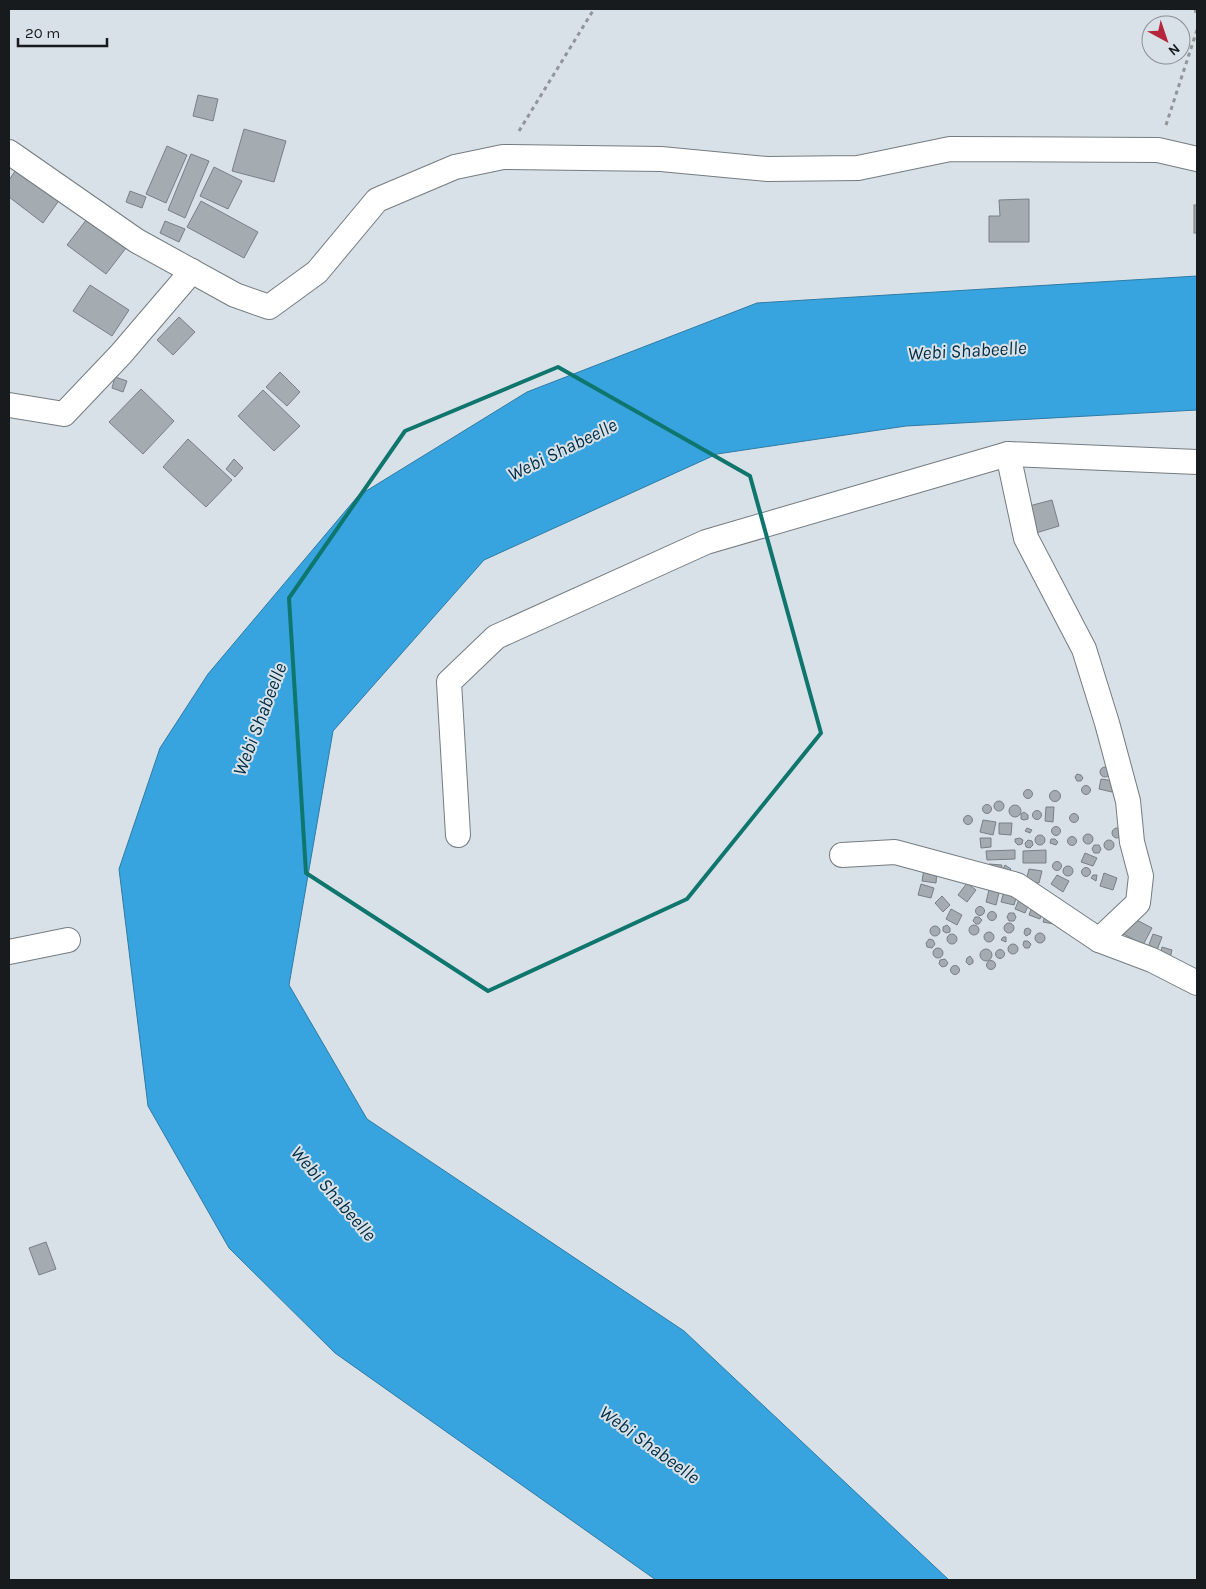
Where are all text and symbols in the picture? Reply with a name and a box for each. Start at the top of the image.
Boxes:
scale bar [18,15,106,47]
north arrow [1141,15,1191,65]
text: 20 m [25,24,60,42]
text: N [1165,40,1183,59]
water label: Webi Shabeelle [907,337,1027,365]
water label: Webi Shabeelle [504,414,621,486]
water label: Webi Shabeelle [228,660,292,779]
water label: Webi Shabeelle [286,1142,381,1246]
water label: Webi Shabeelle [595,1401,704,1489]

